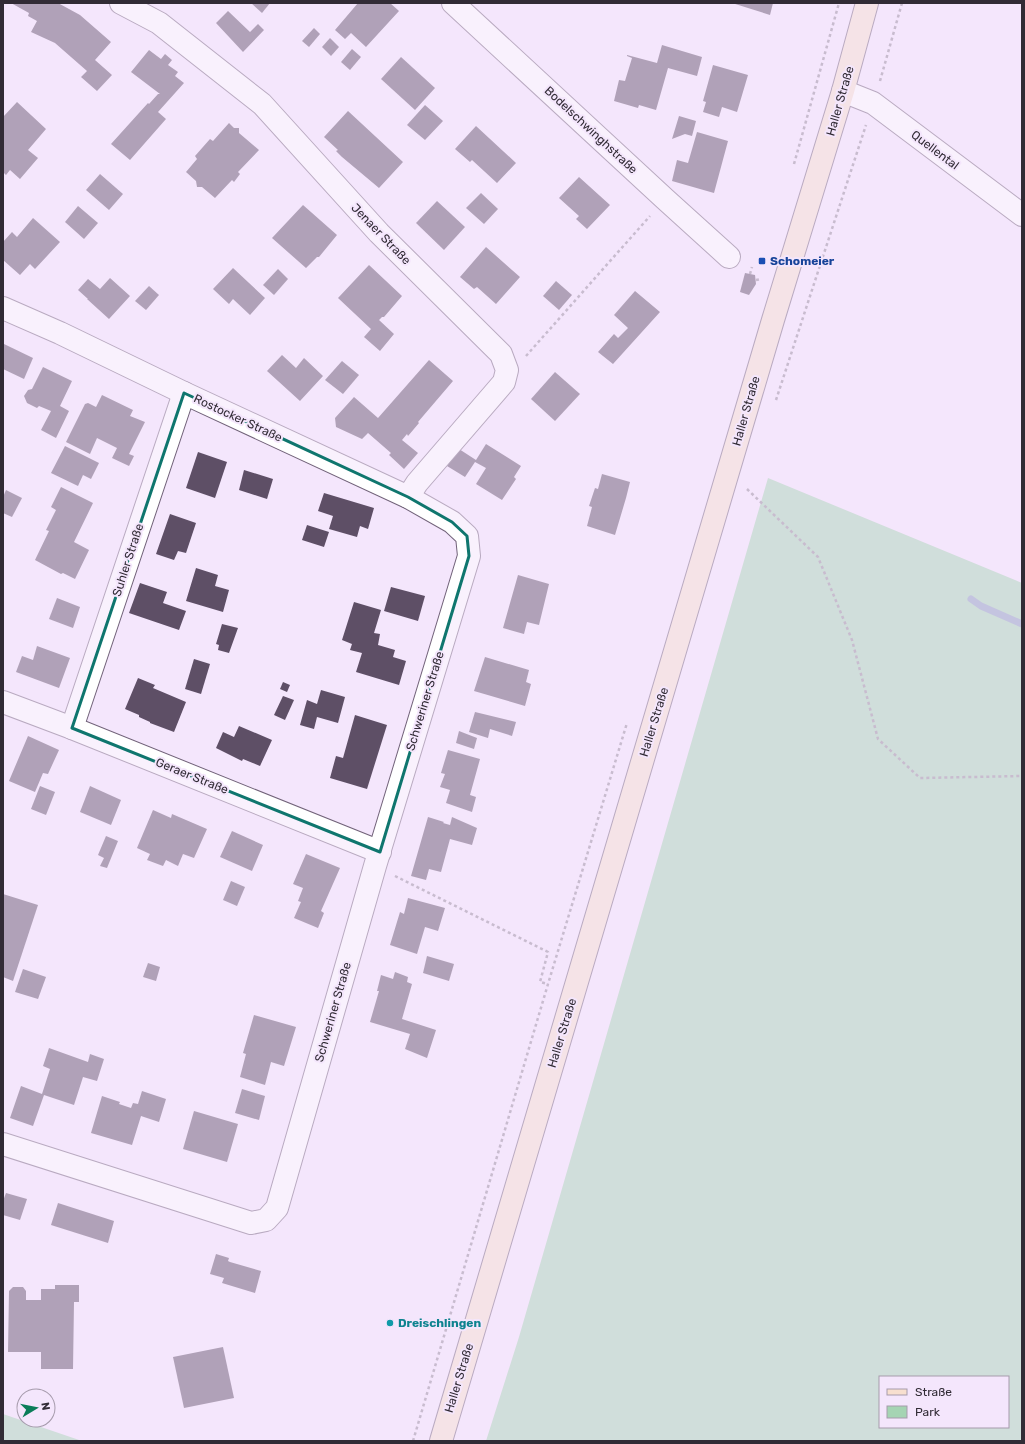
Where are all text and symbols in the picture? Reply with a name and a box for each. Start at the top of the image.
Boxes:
street label: Haller Straße [823,64,857,138]
street label: Bodelschwinghstraße [542,83,640,177]
street label: Quellental [908,128,962,173]
street label: Jenaer Straße [348,201,414,268]
place label: Schomeier [770,254,835,268]
marker: Schomeier [757,256,767,266]
street label: Haller Straße [729,374,763,448]
street label: Rostocker Straße [192,391,285,445]
street label: Suhler Straße [110,521,146,598]
street label: Schweriner Straße [403,649,447,752]
street label: Haller Straße [637,685,671,758]
street label: Geraer Straße [154,755,231,797]
street label: Schweriner Straße [312,960,354,1064]
street label: Haller Straße [545,996,579,1069]
place label: Dreischlingen [398,1316,481,1330]
marker: Dreischlingen [385,1318,395,1328]
street label: Haller Straße [442,1341,476,1414]
legend [879,1376,1009,1428]
text: Straße [915,1385,952,1399]
north arrow [16,1388,56,1428]
text: N [38,1401,52,1411]
text: Park [915,1405,941,1419]

